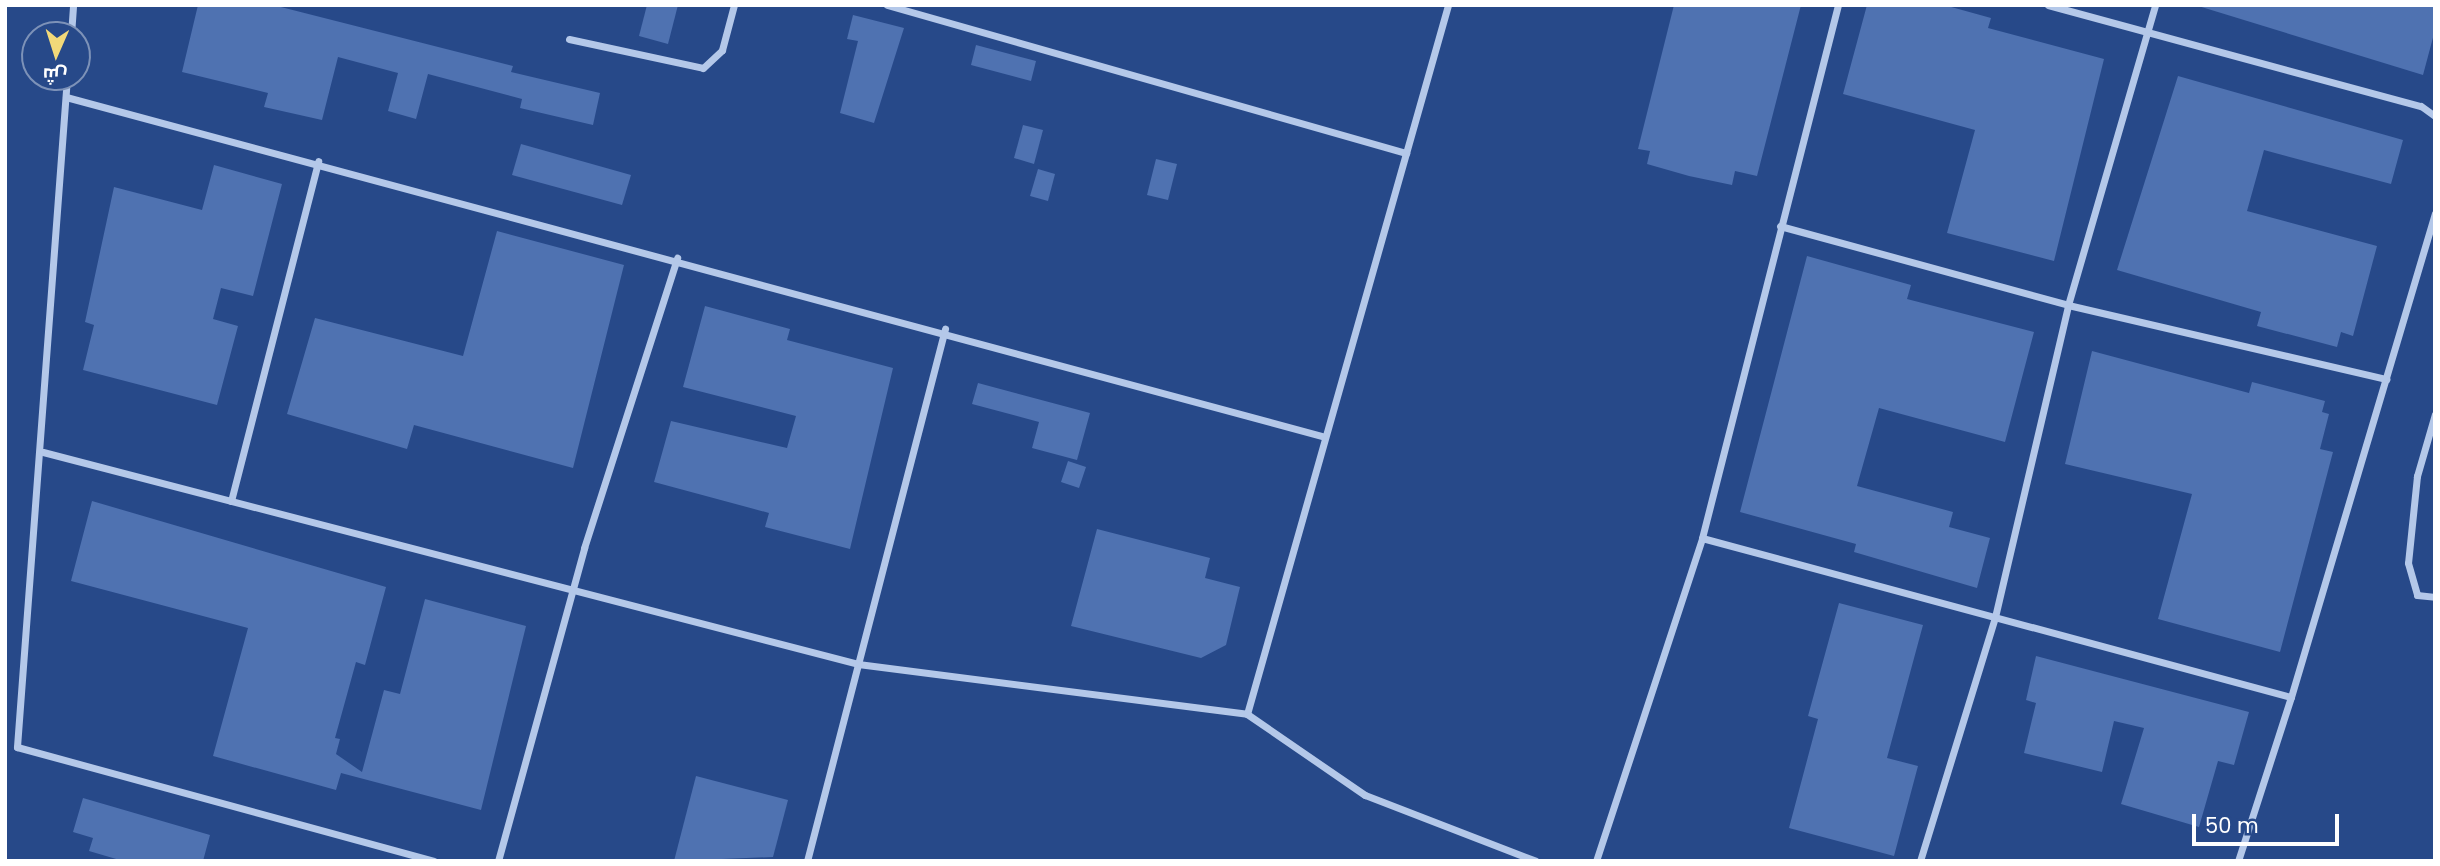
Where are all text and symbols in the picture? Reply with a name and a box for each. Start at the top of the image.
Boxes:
north arrow [21,21,91,91]
text: ش [42,61,68,90]
scale bar [2195,800,2342,844]
text: 50 m [2205,811,2259,840]

